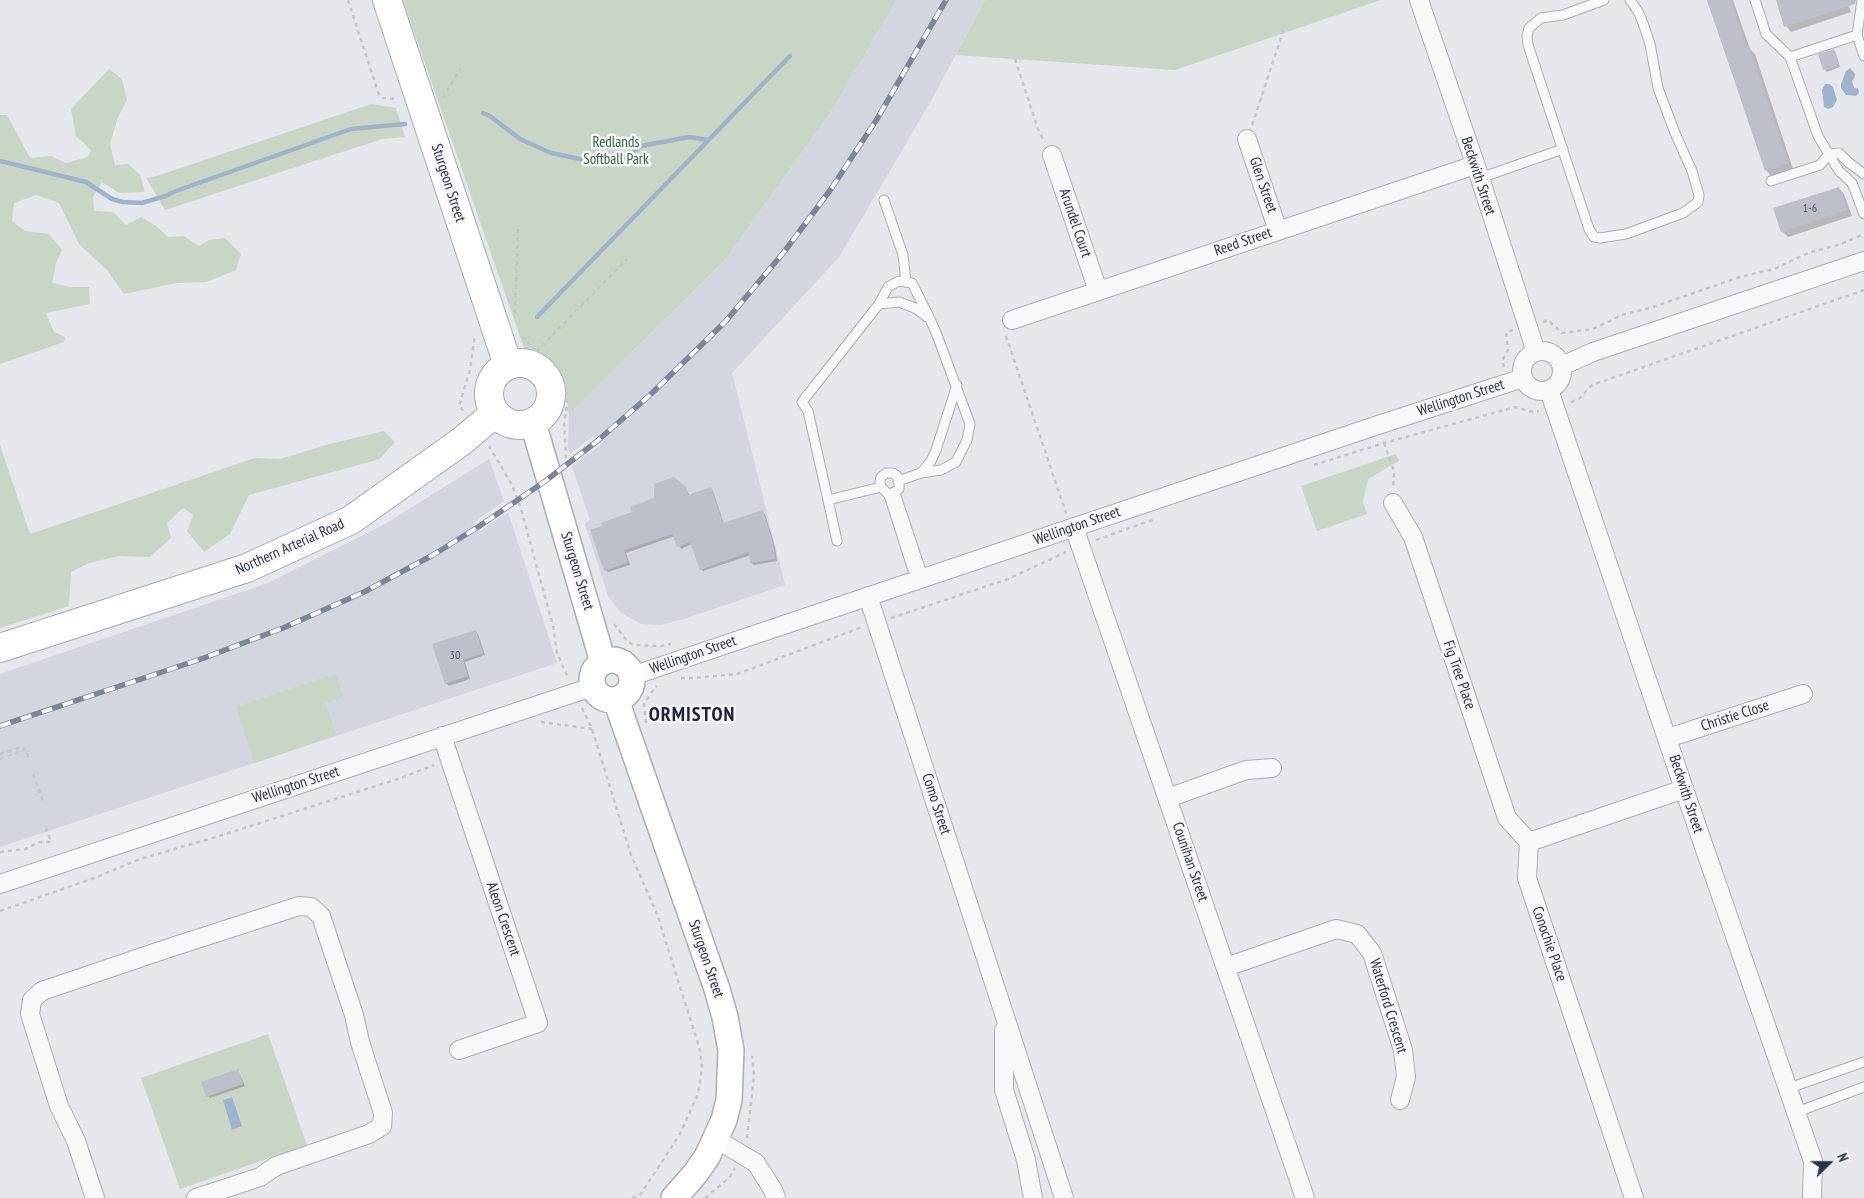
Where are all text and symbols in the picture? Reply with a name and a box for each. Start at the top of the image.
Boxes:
park label: Redlands Softball Park [583,134,649,169]
street label: Beckwith Street [1457,135,1499,217]
street label: Sturgeon Street [427,142,469,224]
street label: Glen Street [1245,155,1281,215]
street label: Arundel Court [1055,186,1095,260]
house number: 1-6 [1803,202,1817,216]
street label: Reed Street [1212,224,1274,260]
street label: Wellington Street [1415,375,1507,421]
street label: Wellington Street [1031,503,1123,549]
street label: Northern Arterial Road [233,515,347,579]
street label: Sturgeon Street [557,530,597,612]
street label: Wellington Street [647,632,739,678]
street label: Fig Tree Place [1439,638,1479,712]
house number: 30 [450,649,460,663]
street label: Christie Close [1699,697,1771,735]
district label: ORMISTON [648,703,736,727]
street label: Beckwith Street [1665,753,1707,835]
street label: Wellington Street [250,762,342,808]
street label: Como Street [918,771,954,837]
street label: Counihan Street [1168,820,1212,904]
street label: Aleon Crescent [482,880,524,958]
street label: Conochie Place [1528,904,1570,984]
street label: Sturgeon Street [684,918,728,1000]
street label: Waterford Crescent [1365,957,1411,1055]
north arrow [1804,1138,1854,1188]
text: N [1833,1151,1853,1164]

